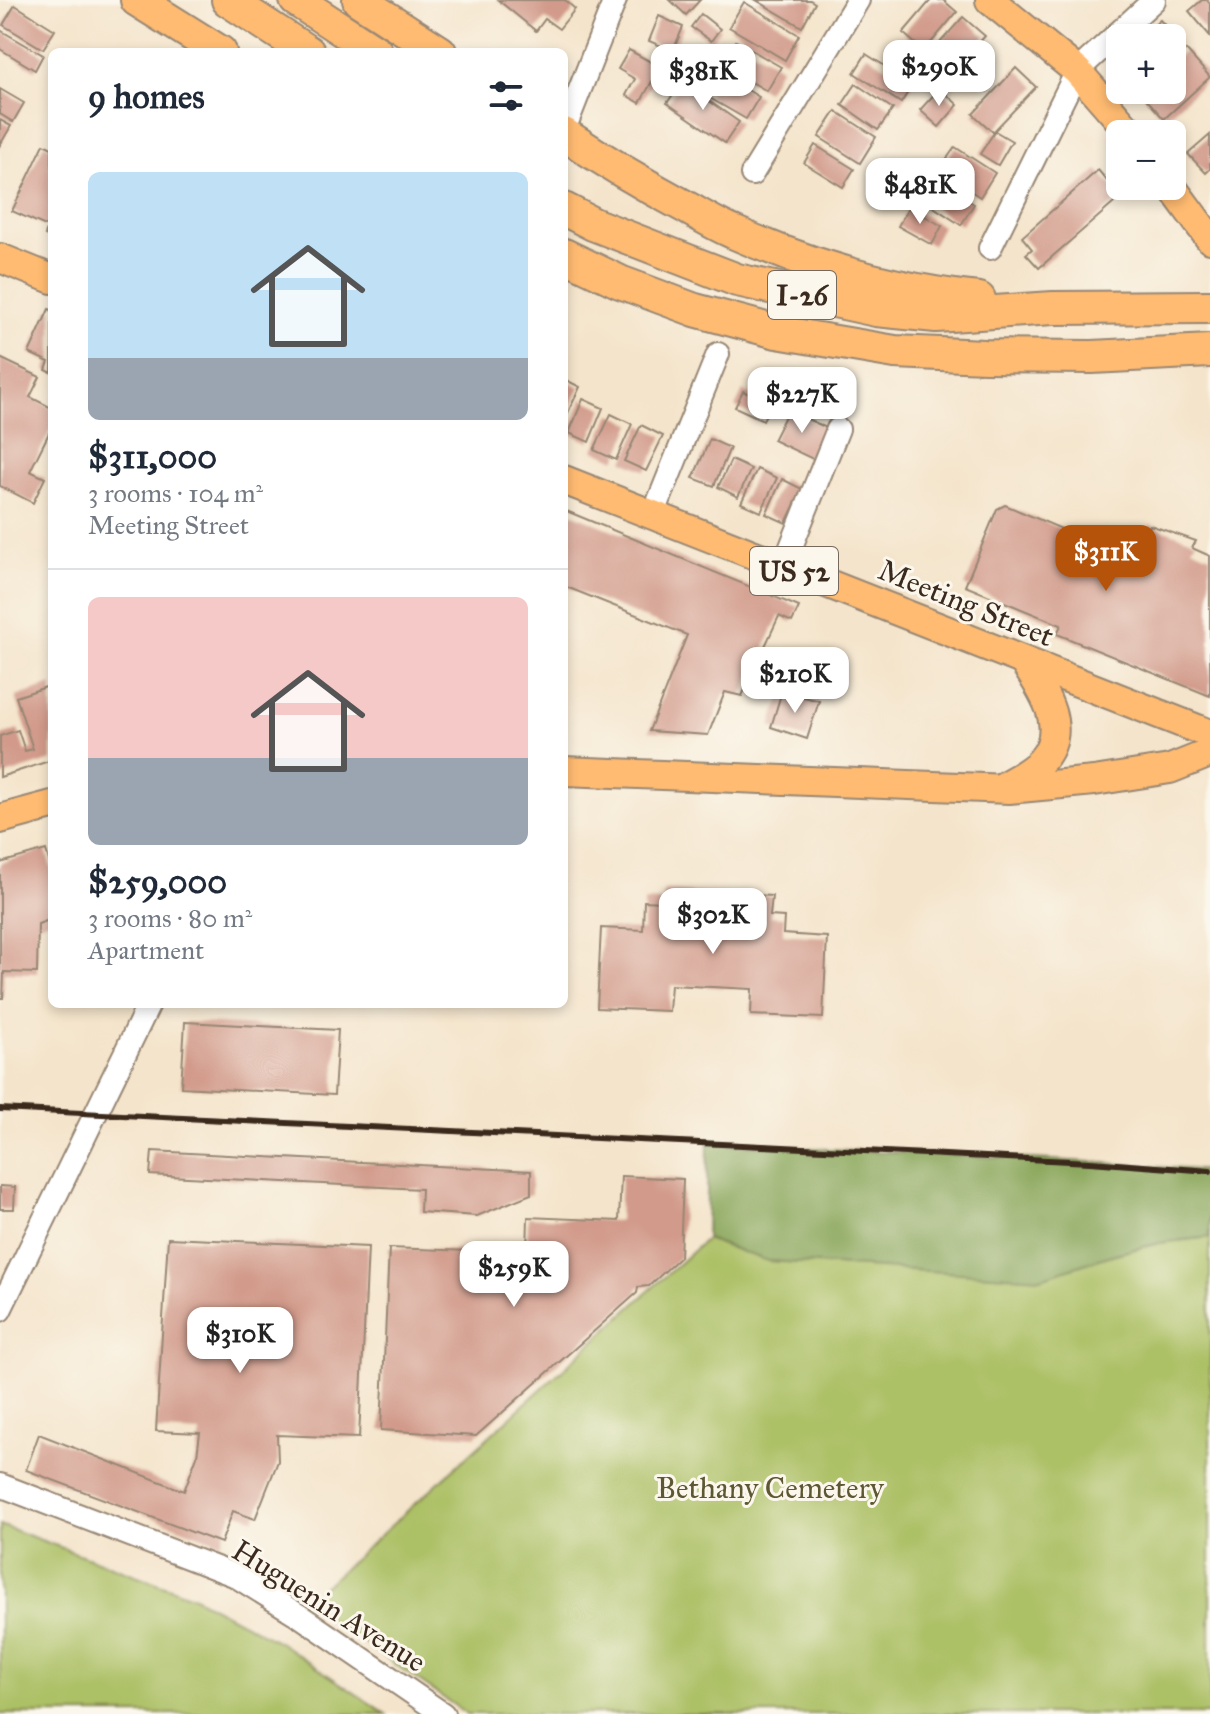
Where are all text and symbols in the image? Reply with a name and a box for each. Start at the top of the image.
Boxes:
map controls [1106,24,1186,200]
button: + [1106,24,1186,104]
pin: $290K [883,40,995,108]
pin: $381K [647,44,759,112]
text: $290K [901,50,977,82]
text: $381K [669,54,737,86]
icon: filters [484,74,528,118]
text: 9 homes [88,76,205,117]
button: − [1106,120,1186,200]
pin: $481K [864,158,976,226]
text: $481K [884,168,956,200]
icon: home [236,224,380,368]
road number: I-26 [768,271,836,319]
pin: $227K [746,367,858,435]
text: $227K [766,377,838,409]
text: $311,000 [88,436,217,477]
text: 3 rooms · 104 m² [88,477,263,509]
text: Meeting Street [88,509,249,541]
pin: $311K [1050,525,1162,593]
text: $311K [1074,535,1139,567]
road number: US 52 [750,547,838,595]
street label: Meeting Street [873,552,1059,655]
pin: $210K [739,647,851,715]
icon: home [236,649,380,793]
text: $210K [759,657,831,689]
text: $259,000 [88,861,227,902]
pin: $302K [657,888,769,956]
text: $302K [677,898,749,930]
text: 3 rooms · 80 m² [88,902,252,934]
text: Apartment [88,934,204,966]
pin: $259K [458,1241,570,1309]
text: $259K [478,1251,550,1283]
pin: $310K [184,1307,296,1375]
text: $310K [205,1317,275,1349]
park label: Bethany Cemetery [656,1470,885,1506]
street label: Huguenin Avenue [225,1532,433,1680]

